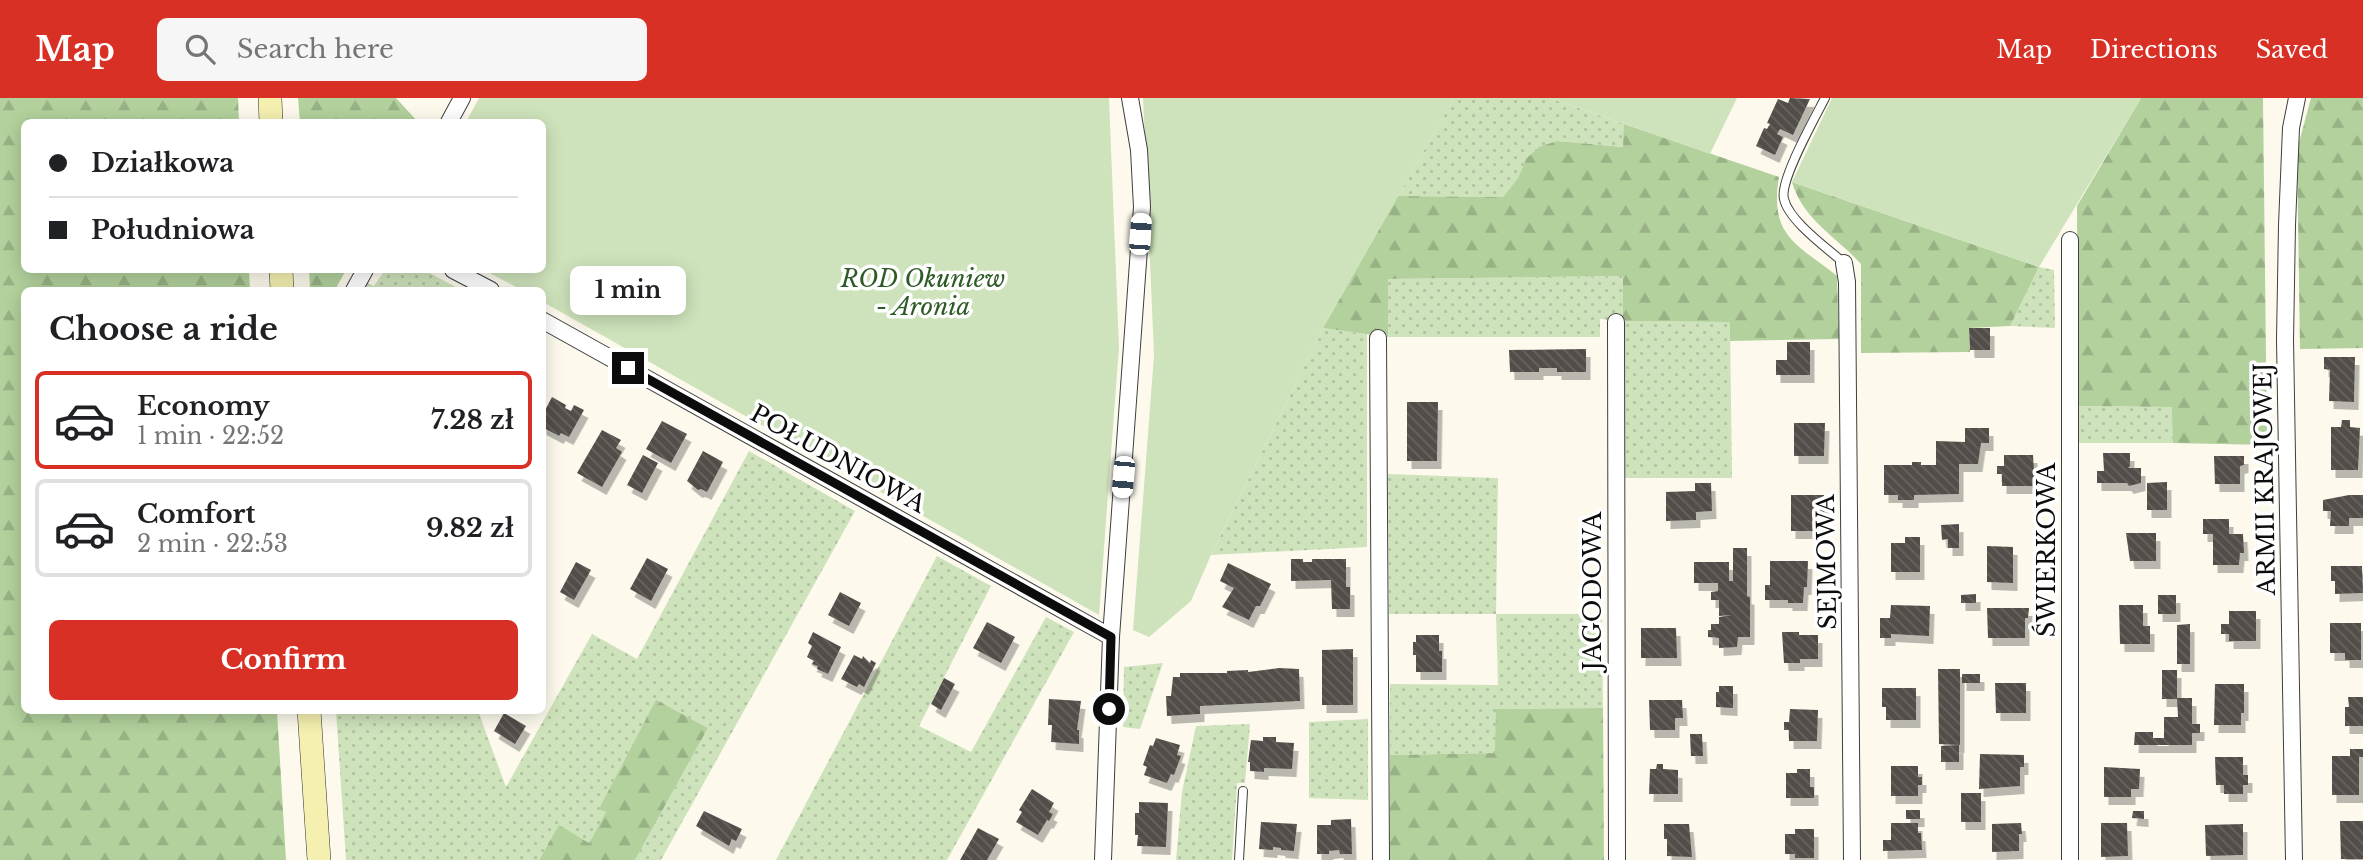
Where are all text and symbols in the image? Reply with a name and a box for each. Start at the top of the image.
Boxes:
search box [157,18,647,81]
text: Map [35,29,115,70]
icon: search [181,30,219,68]
text: Search here [237,33,394,65]
text: Map [1996,35,2052,64]
text: Directions [2090,35,2218,64]
text: Saved [2256,35,2328,64]
text: Działkowa [91,147,234,179]
car [1129,212,1152,256]
text: Południowa [91,214,255,246]
park label: ROD Okuniew - Aronia [840,264,1005,321]
callout: 1 min [570,266,686,316]
text: 1 min [595,276,661,304]
text: Choose a ride [49,309,278,349]
route end [612,352,644,384]
street label: ARMII KRAJOWEJ [2248,362,2281,597]
icon: car [53,389,116,452]
text: Economy [137,390,270,422]
street label: POŁUDNIOWA [746,398,931,519]
text: 7.28 zł [431,404,514,436]
text: 1 min · 22:52 [137,422,284,450]
car [1111,455,1136,499]
street label: ŚWIERKOWA [2031,462,2061,637]
street label: SEJMOWA [1811,494,1842,630]
icon: car [53,497,116,560]
text: Comfort [137,498,255,530]
street label: JAGODOWA [1578,511,1607,673]
text: 9.82 zł [426,512,514,544]
text: 2 min · 22:53 [137,530,288,558]
button: Confirm [49,620,518,700]
route start [1093,693,1125,725]

